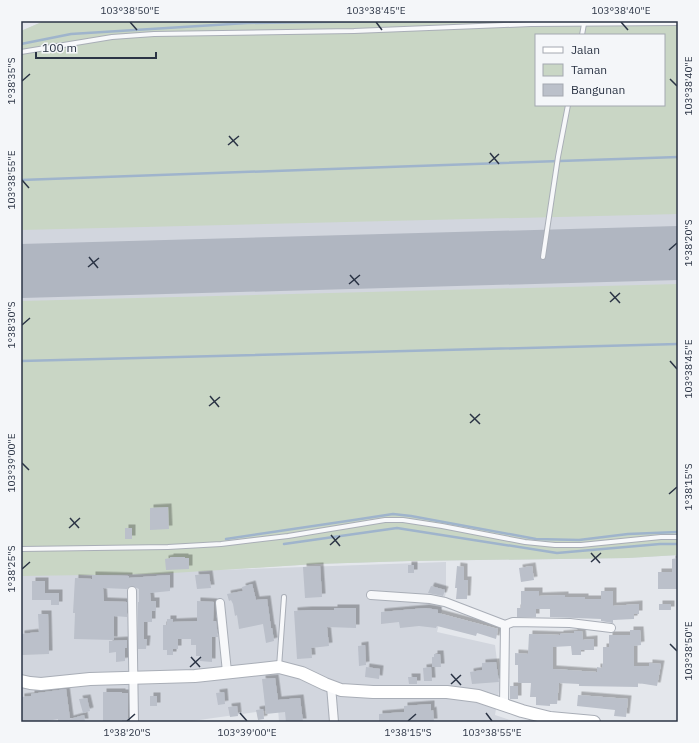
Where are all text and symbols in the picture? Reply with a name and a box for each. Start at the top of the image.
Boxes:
text: 103°38'50"E [100,4,160,17]
text: 103°38'45"E [346,4,406,17]
text: 103°38'40"E [591,4,651,17]
scale bar [36,34,156,60]
legend [535,34,665,106]
text: 100 m [42,40,77,55]
text: Jalan [571,42,600,57]
text: 103°38'40"E [682,56,695,116]
text: 1°38'35"S [5,57,18,105]
text: Taman [571,62,607,77]
text: Bangunan [571,82,625,97]
text: 103°38'55"E [5,150,18,210]
text: 1°38'20"S [682,219,695,267]
text: 1°38'30"S [5,301,18,349]
text: 103°38'45"E [682,339,695,399]
text: 103°39'00"E [5,433,18,493]
text: 1°38'15"S [682,463,695,511]
text: 1°38'25"S [5,545,18,593]
text: 103°38'50"E [682,621,695,681]
text: 1°38'20"S [103,726,151,739]
text: 103°39'00"E [217,726,277,739]
text: 1°38'15"S [384,726,432,739]
text: 103°38'55"E [462,726,522,739]

